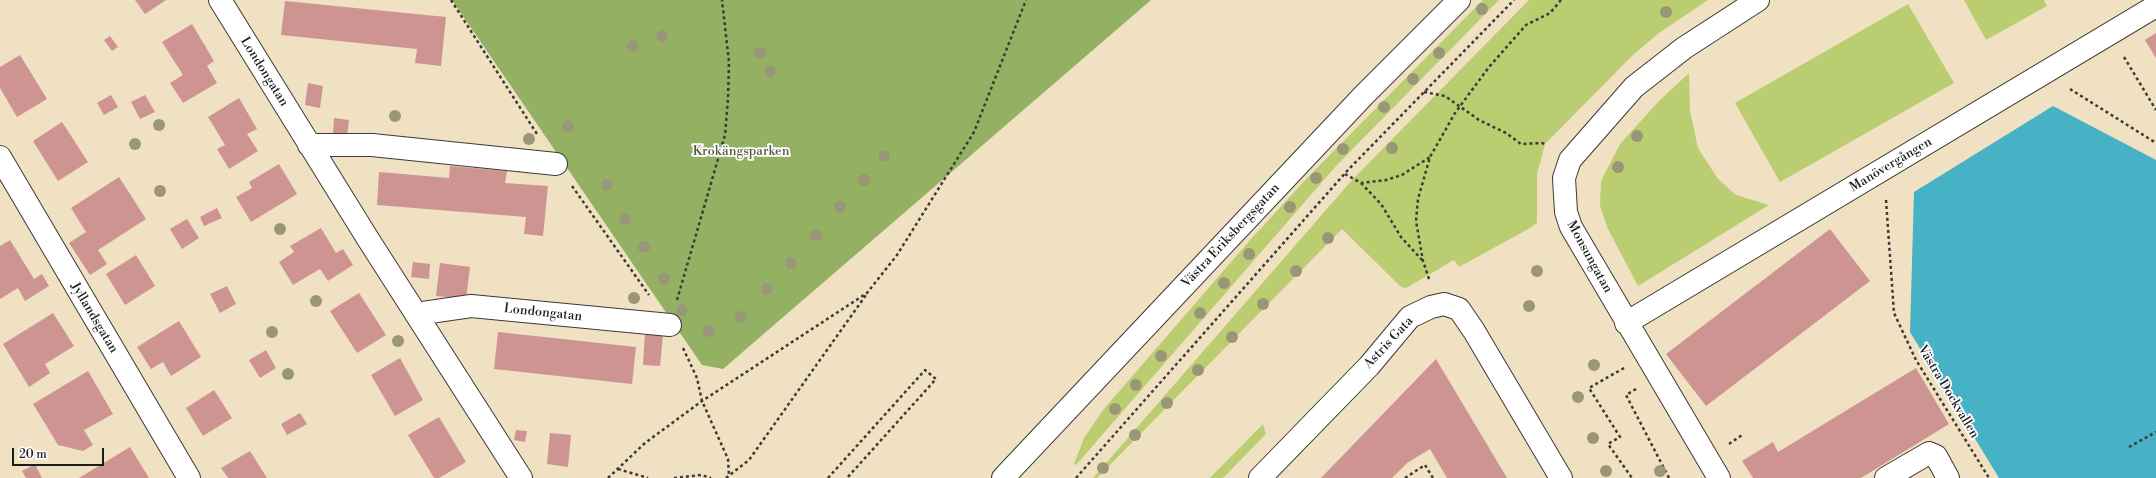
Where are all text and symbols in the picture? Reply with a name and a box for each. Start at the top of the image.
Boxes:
street label: Londongatan [237,35,291,109]
street label: Manövergången [1847,134,1935,196]
park label: Krokängsparken [693,144,789,160]
street label: Västra Eriksbergsgatan [1179,181,1283,291]
street label: Monsungatan [1563,218,1615,296]
street label: Jyllandsgatan [67,280,121,356]
street label: Londongatan [503,301,583,325]
street label: Astris Gata [1361,314,1417,372]
street label: Västra Dockvallen [1914,343,1982,441]
scale bar [14,440,106,466]
text: 20 m [19,447,47,462]

